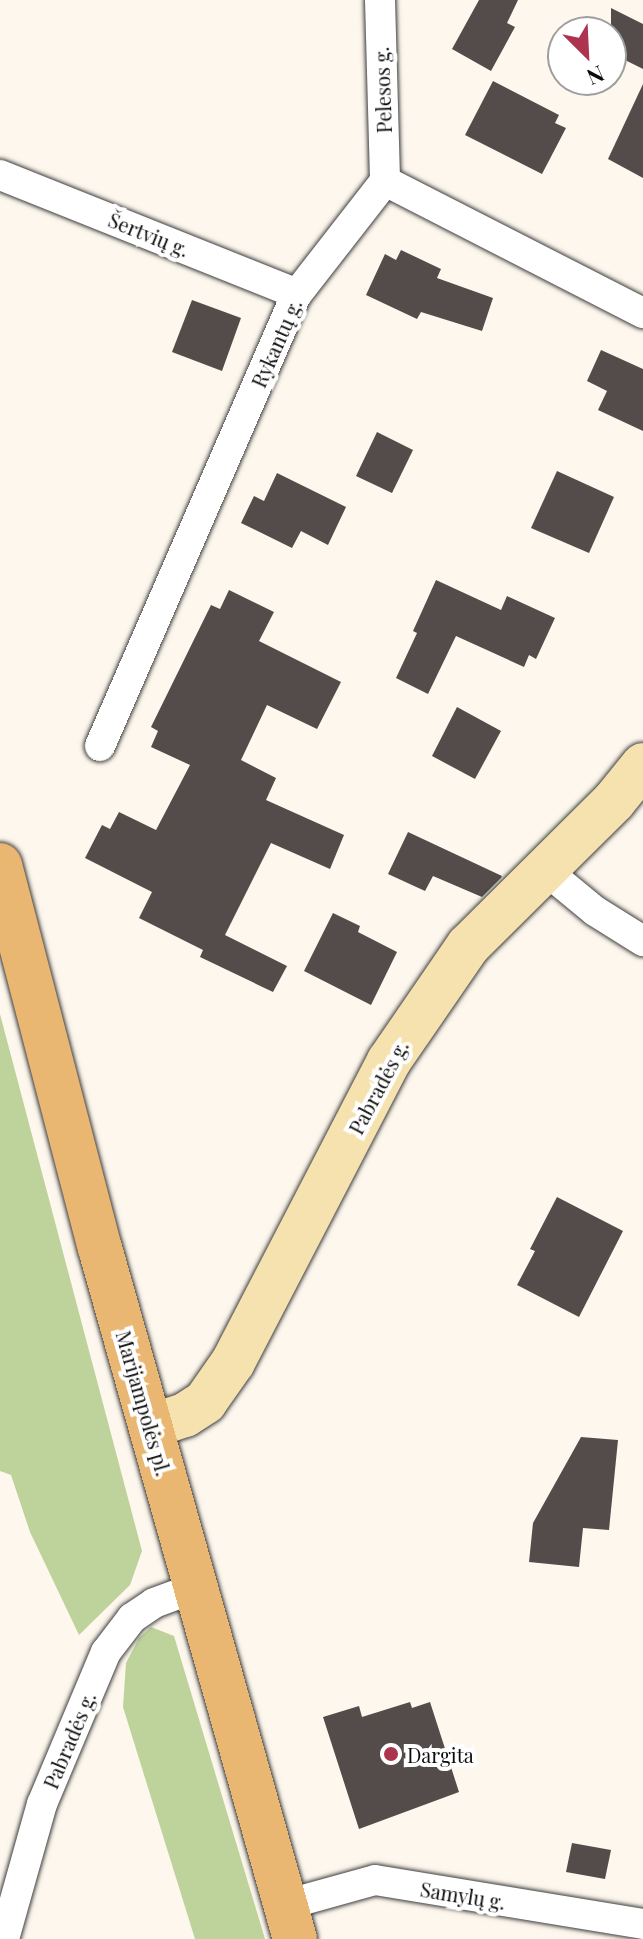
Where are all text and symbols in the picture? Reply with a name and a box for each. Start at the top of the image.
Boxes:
north arrow [547,16,627,96]
street label: Pelesos g. [368,46,396,134]
text: N [583,59,609,93]
street label: Šertvių g. [105,207,193,261]
street label: Rykantų g. [246,295,306,391]
street label: Pabradės g. [343,1036,413,1138]
street label: Marijampolės pl. [112,1328,176,1478]
street label: Pabradės g. [38,1688,100,1792]
place label: Dargita [407,1742,474,1766]
marker: Dargita [382,1745,400,1763]
street label: Samylų g. [419,1876,507,1914]

